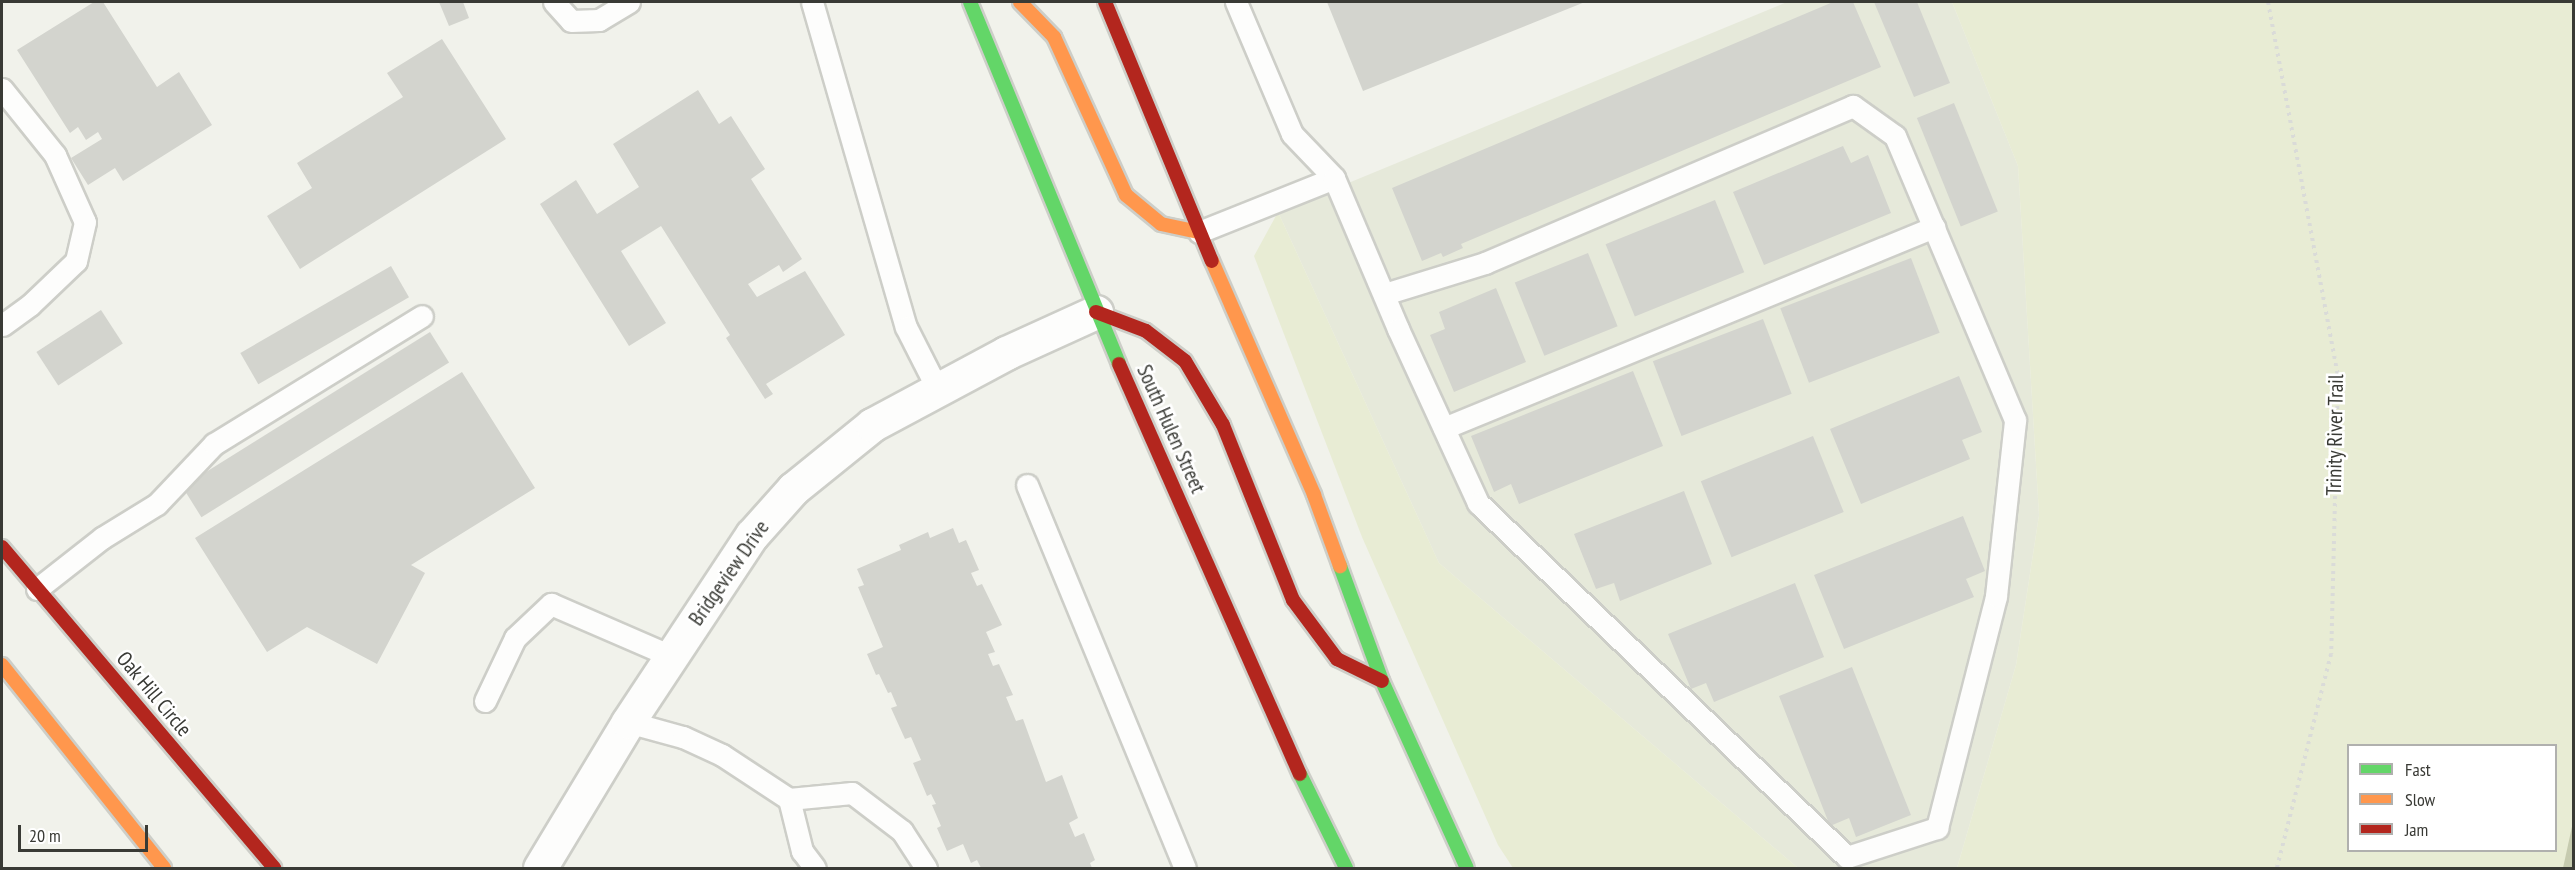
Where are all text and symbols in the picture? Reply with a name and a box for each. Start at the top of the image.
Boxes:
street label: South Hulen Street [1131,361,1211,497]
street label: Trinity River Trail [2321,374,2349,496]
street label: Bridgeview Drive [683,515,775,631]
street label: Oak Hill Circle [111,646,197,742]
legend [2347,744,2557,852]
text: Fast [2405,758,2431,781]
text: Slow [2405,788,2435,811]
scale bar [21,813,152,851]
text: Jam [2405,818,2428,841]
text: 20 m [29,824,61,847]

